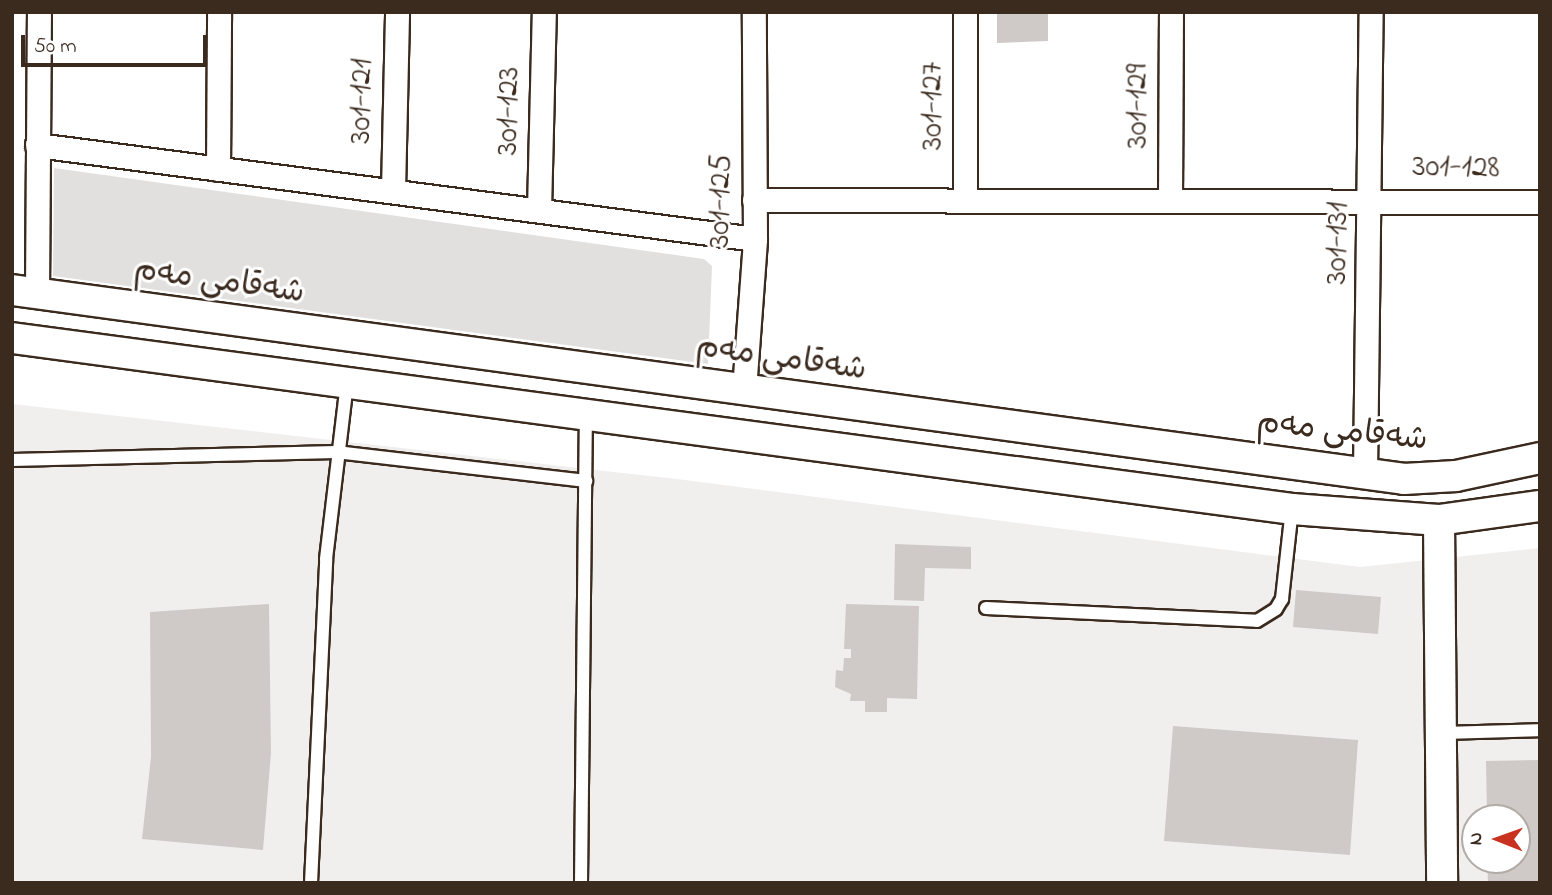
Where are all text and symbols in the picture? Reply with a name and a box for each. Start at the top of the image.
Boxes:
scale bar [24,21,210,65]
text: 50 m [34,32,77,62]
street label: 301-121 [343,58,383,144]
street label: 301-127 [915,62,953,150]
street label: 301-129 [1120,64,1158,148]
street label: 301-123 [490,66,530,156]
street label: 301-128 [1412,149,1500,189]
street label: 301-125 [702,154,742,248]
street label: 301-131 [1319,201,1359,285]
street label: شەقامی مەم [131,252,307,314]
street label: شەقامی مەم [693,329,869,391]
street label: شەقامی مەم [1255,405,1429,461]
north arrow [1461,804,1531,874]
text: N [1463,832,1490,845]

